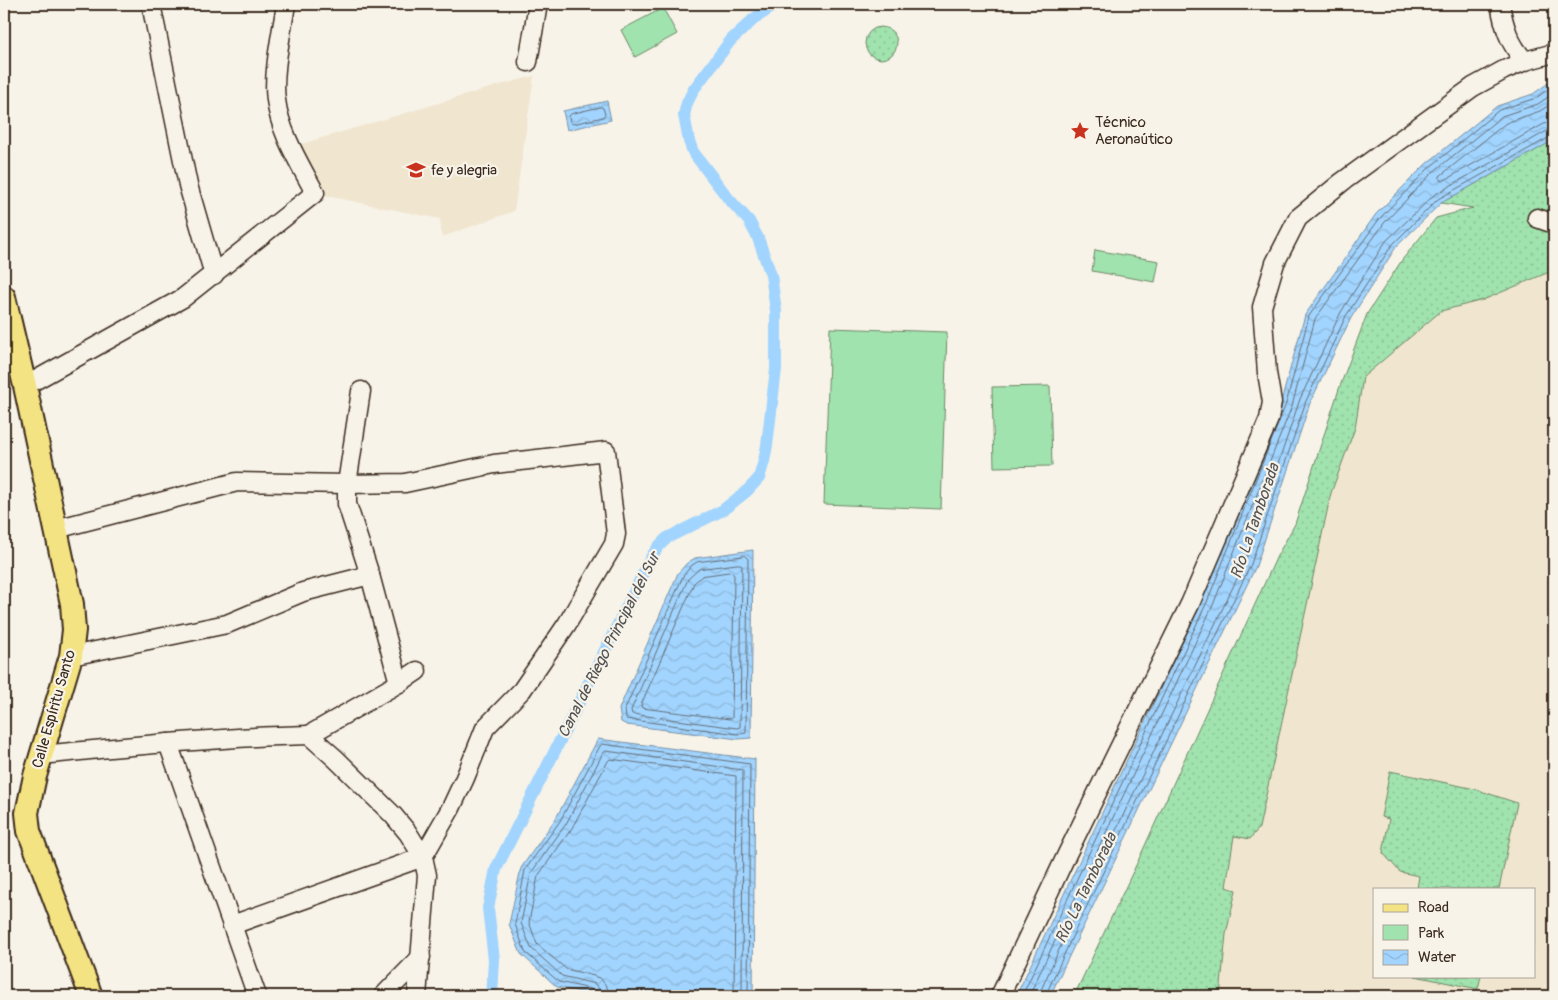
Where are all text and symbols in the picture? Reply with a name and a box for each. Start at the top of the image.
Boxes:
place label: Técnico Aeronaútico [1095,113,1173,149]
place icon: Técnico Aeronaútico [1069,120,1091,142]
school or university icon: fe y alegria [405,159,427,181]
place label: fe y alegria [431,161,497,180]
water label: Río La Tamborada [1226,459,1285,581]
water label: Canal de Riego Principal del Sur [553,547,666,741]
street label: Calle Espíritu Santo [28,648,80,770]
water label: Río La Tamborada [1051,828,1122,946]
legend [1373,888,1536,978]
text: Road [1418,898,1449,917]
text: Park [1418,924,1445,943]
text: Water [1418,948,1457,967]

